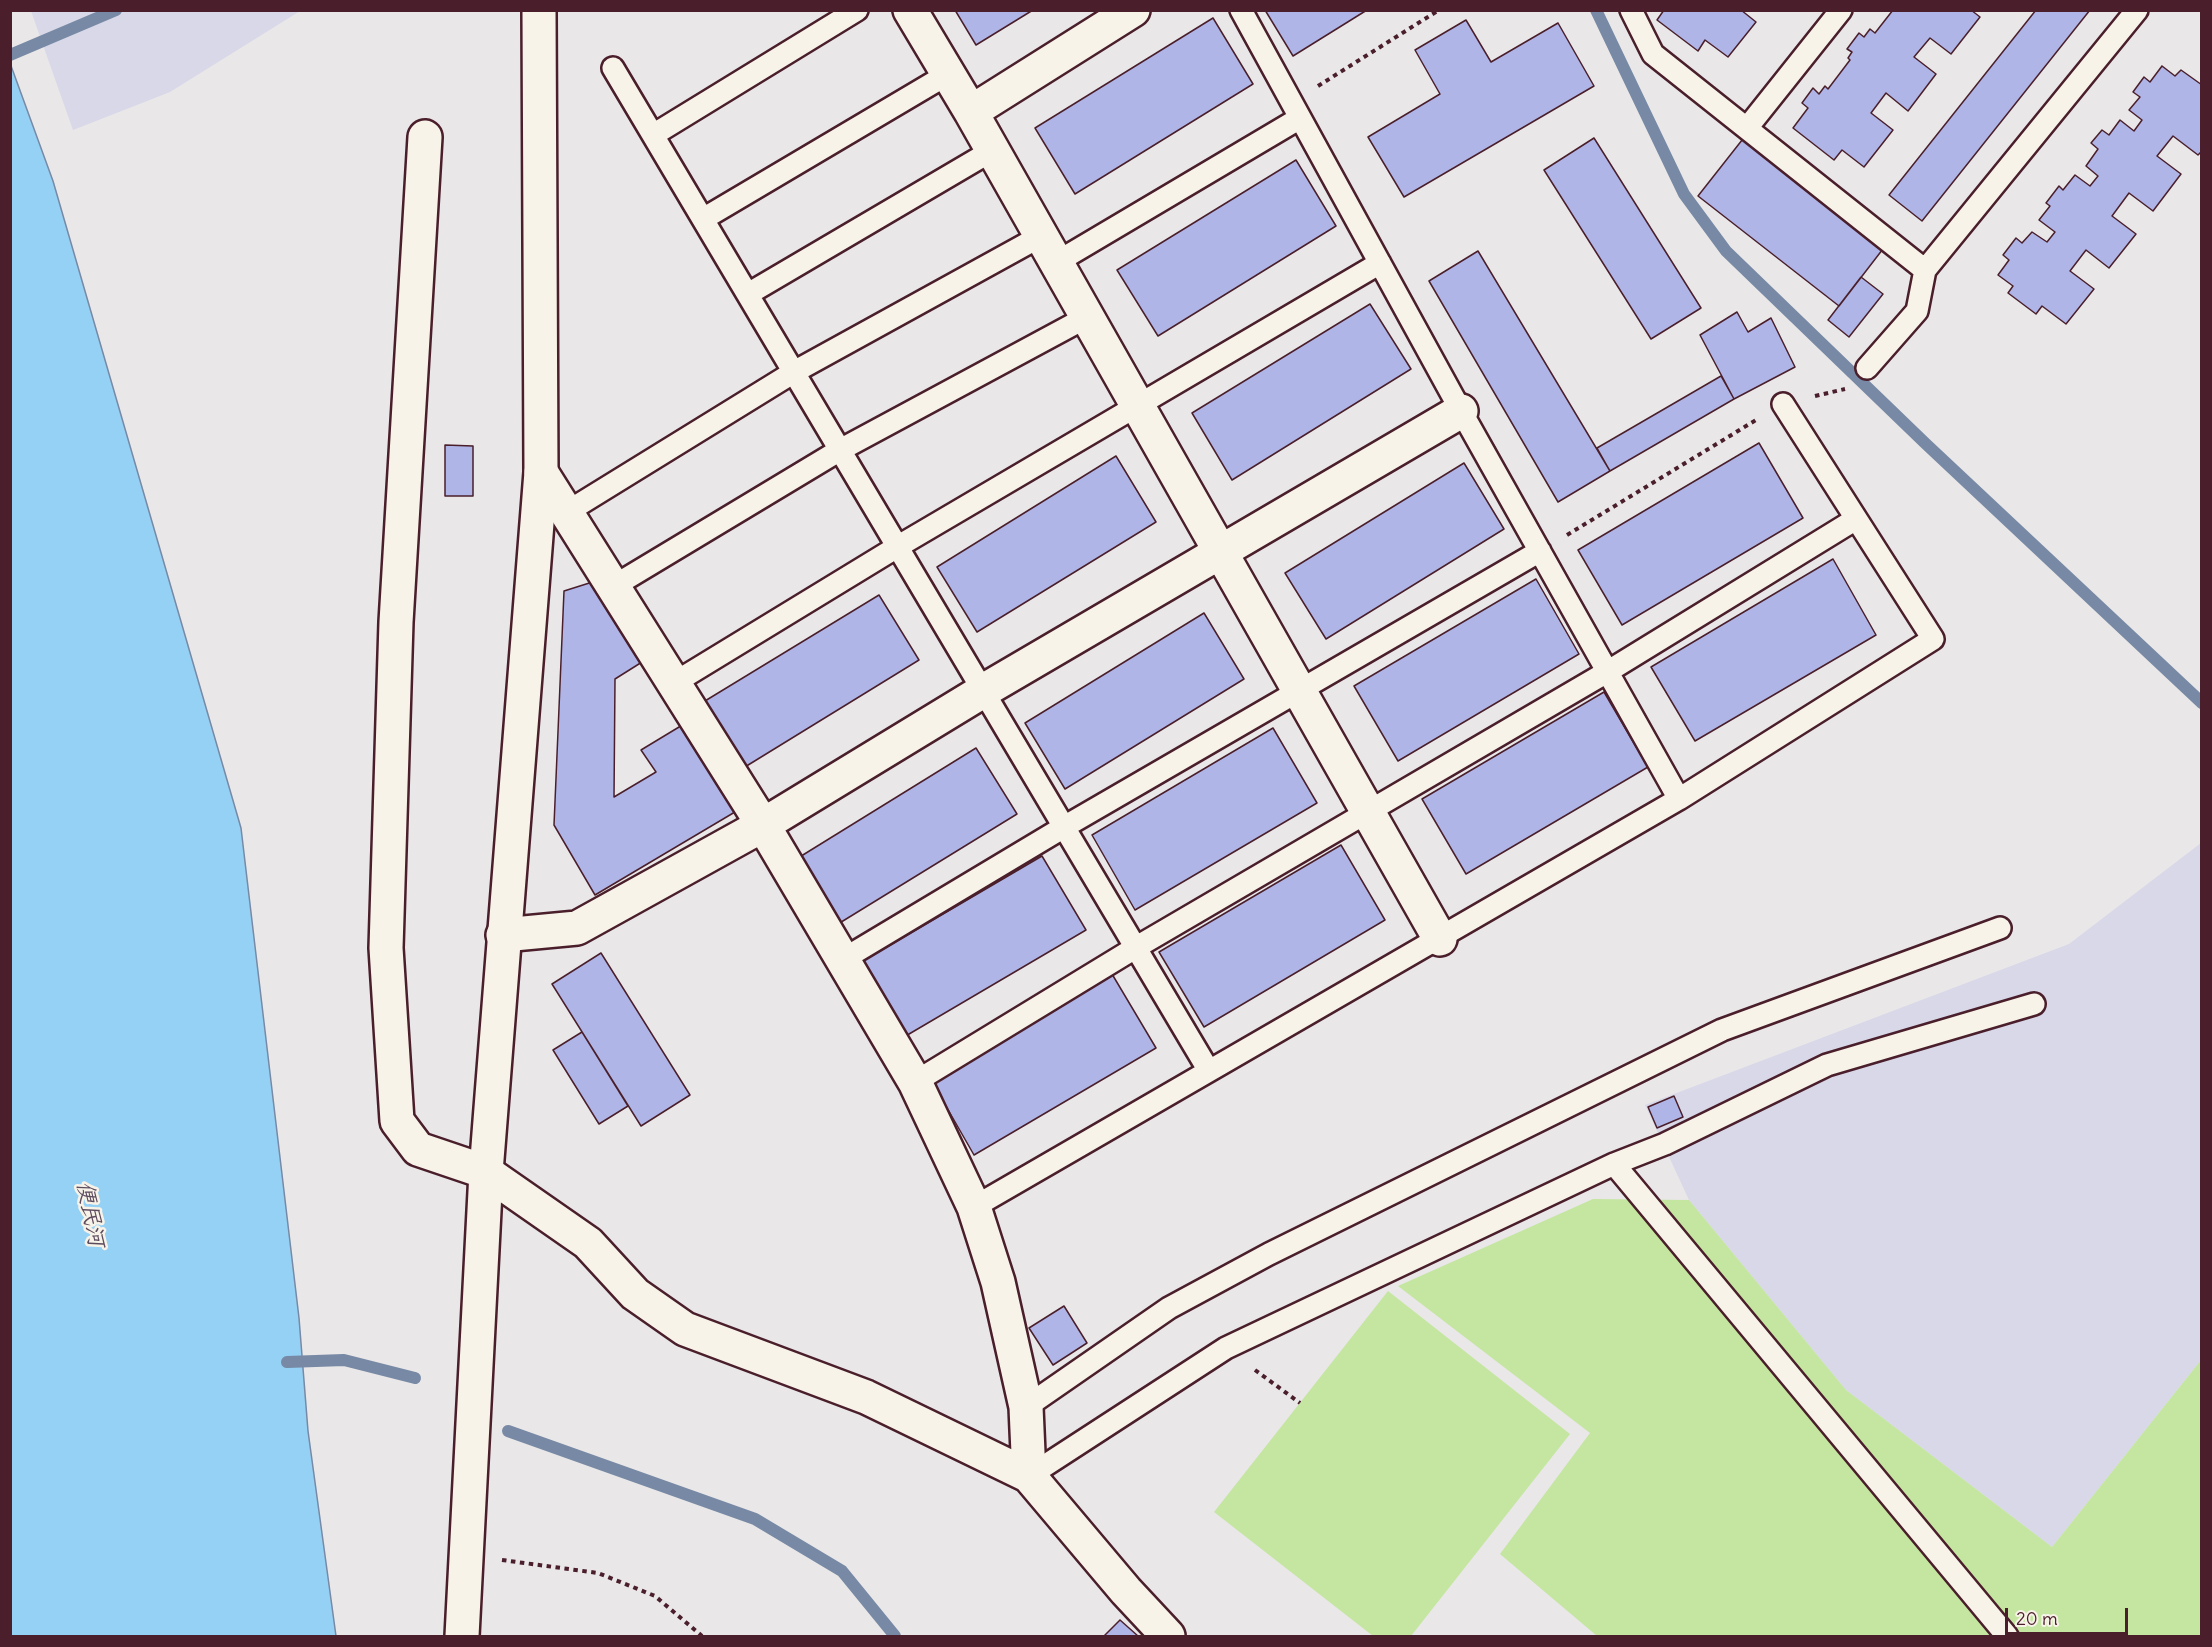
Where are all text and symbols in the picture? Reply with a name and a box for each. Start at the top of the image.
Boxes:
water label: 便民河 [71,1179,109,1249]
scale bar [2008,1596,2131,1634]
text: 20 m [2016,1607,2058,1630]

